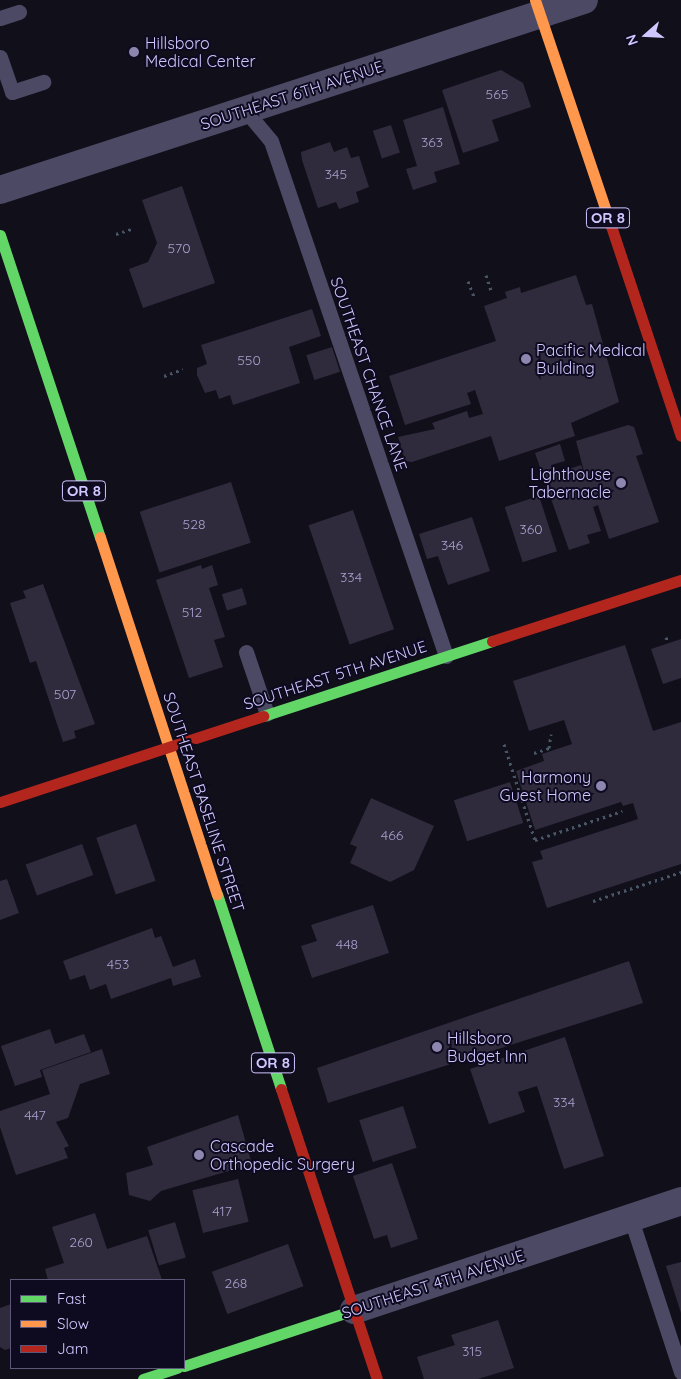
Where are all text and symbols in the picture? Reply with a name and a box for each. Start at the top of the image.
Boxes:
north arrow [621,10,671,60]
text: N [622,32,642,48]
place label: Hillsboro Medical Center [145,33,256,71]
marker: Hillsboro Medical Center [127,45,141,59]
street label: SOUTHEAST 6TH AVENUE [198,56,386,134]
house number: 565 [486,86,508,102]
house number: 363 [421,134,443,150]
house number: 345 [325,166,347,182]
road number: OR 8 [586,206,630,230]
house number: 570 [167,240,191,256]
street label: SOUTHEAST CHANCE LANE [327,275,411,473]
place label: Pacific Medical Building [536,340,646,378]
house number: 550 [237,352,261,368]
marker: Pacific Medical Building [520,353,532,365]
place label: Lighthouse Tabernacle [529,464,611,502]
marker: Lighthouse Tabernacle [615,477,627,489]
road number: OR 8 [62,478,106,504]
house number: 528 [183,516,205,532]
house number: 360 [519,521,543,537]
house number: 346 [441,537,463,553]
house number: 334 [340,569,362,585]
house number: 512 [182,604,202,620]
street label: SOUTHEAST 5TH AVENUE [241,636,429,714]
house number: 507 [54,686,76,702]
street label: SOUTHEAST BASELINE STREET [159,690,249,914]
place label: Harmony Guest Home [500,767,591,805]
marker: Harmony Guest Home [595,780,607,792]
house number: 466 [381,827,403,843]
house number: 448 [336,936,358,952]
house number: 453 [107,956,129,972]
place label: Hillsboro Budget Inn [447,1028,527,1066]
marker: Hillsboro Budget Inn [431,1041,443,1053]
road number: OR 8 [250,1050,296,1076]
house number: 334 [553,1094,575,1110]
house number: 447 [24,1107,46,1123]
place label: Cascade Orthopedic Surgery [210,1136,355,1174]
marker: Cascade Orthopedic Surgery [192,1148,206,1162]
house number: 417 [212,1203,232,1219]
house number: 260 [69,1234,93,1250]
street label: SOUTHEAST 4TH AVENUE [339,1245,527,1323]
house number: 268 [225,1275,247,1291]
legend [10,1279,185,1369]
text: Fast [57,1289,86,1308]
text: Slow [57,1314,89,1333]
text: Jam [57,1339,88,1358]
house number: 315 [462,1343,482,1359]

